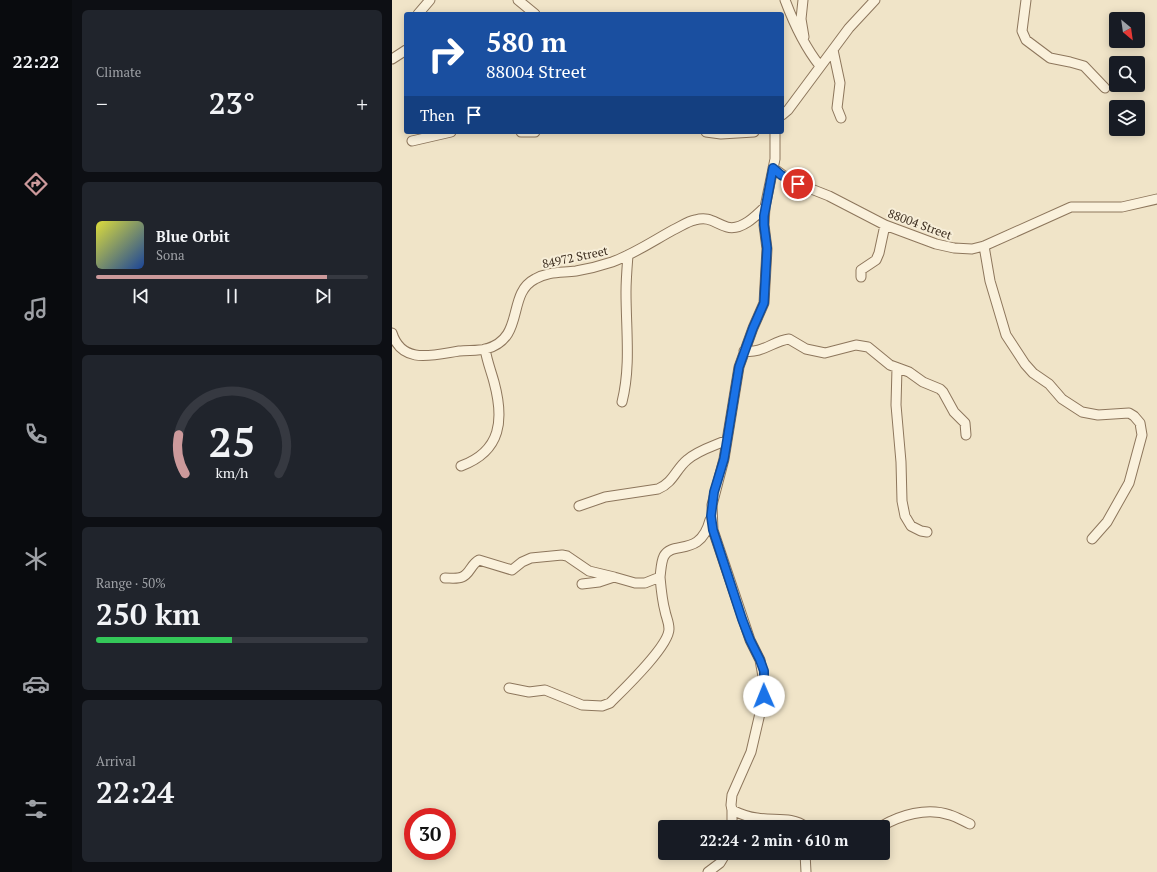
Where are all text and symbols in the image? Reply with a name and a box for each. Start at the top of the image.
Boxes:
north arrow [1109,12,1145,48]
map controls [1109,12,1145,136]
text: 580 m [486,23,567,60]
icon: right [420,28,472,80]
text: 22:22 [13,49,59,73]
button: search [1109,56,1145,92]
text: 88004 Street [486,59,586,83]
text: Climate [96,63,141,81]
text: 23° [209,83,255,123]
text: − [96,89,108,118]
text: + [356,89,368,118]
button: layers [1109,100,1145,136]
icon: arrive [463,104,485,126]
text: Then [420,105,455,125]
pin [781,167,815,201]
icon: directions [22,170,50,198]
icon: arrive [787,173,809,195]
street label: 88004 Street [886,206,955,243]
text: Blue Orbit [156,226,230,246]
street label: 84972 Street [541,243,610,271]
text: Sona [156,246,184,264]
icon: previous [130,285,152,307]
icon: pause [221,285,243,307]
icon: next [312,285,334,307]
icon: music [22,295,50,323]
text: 25 [208,414,256,469]
icon: phone [22,420,50,448]
text: km/h [216,463,249,482]
icon: climate [22,545,50,573]
text: Range · 50% [96,574,166,592]
text: 250 km [96,594,200,634]
icon: car [22,670,50,698]
position arrow [743,675,785,717]
text: Arrival [96,752,136,770]
text: 22:24 [96,772,174,812]
icon: filters [22,795,50,823]
speed limit sign: 30 [404,808,456,860]
text: 22:24 · 2 min · 610 m [700,830,848,850]

